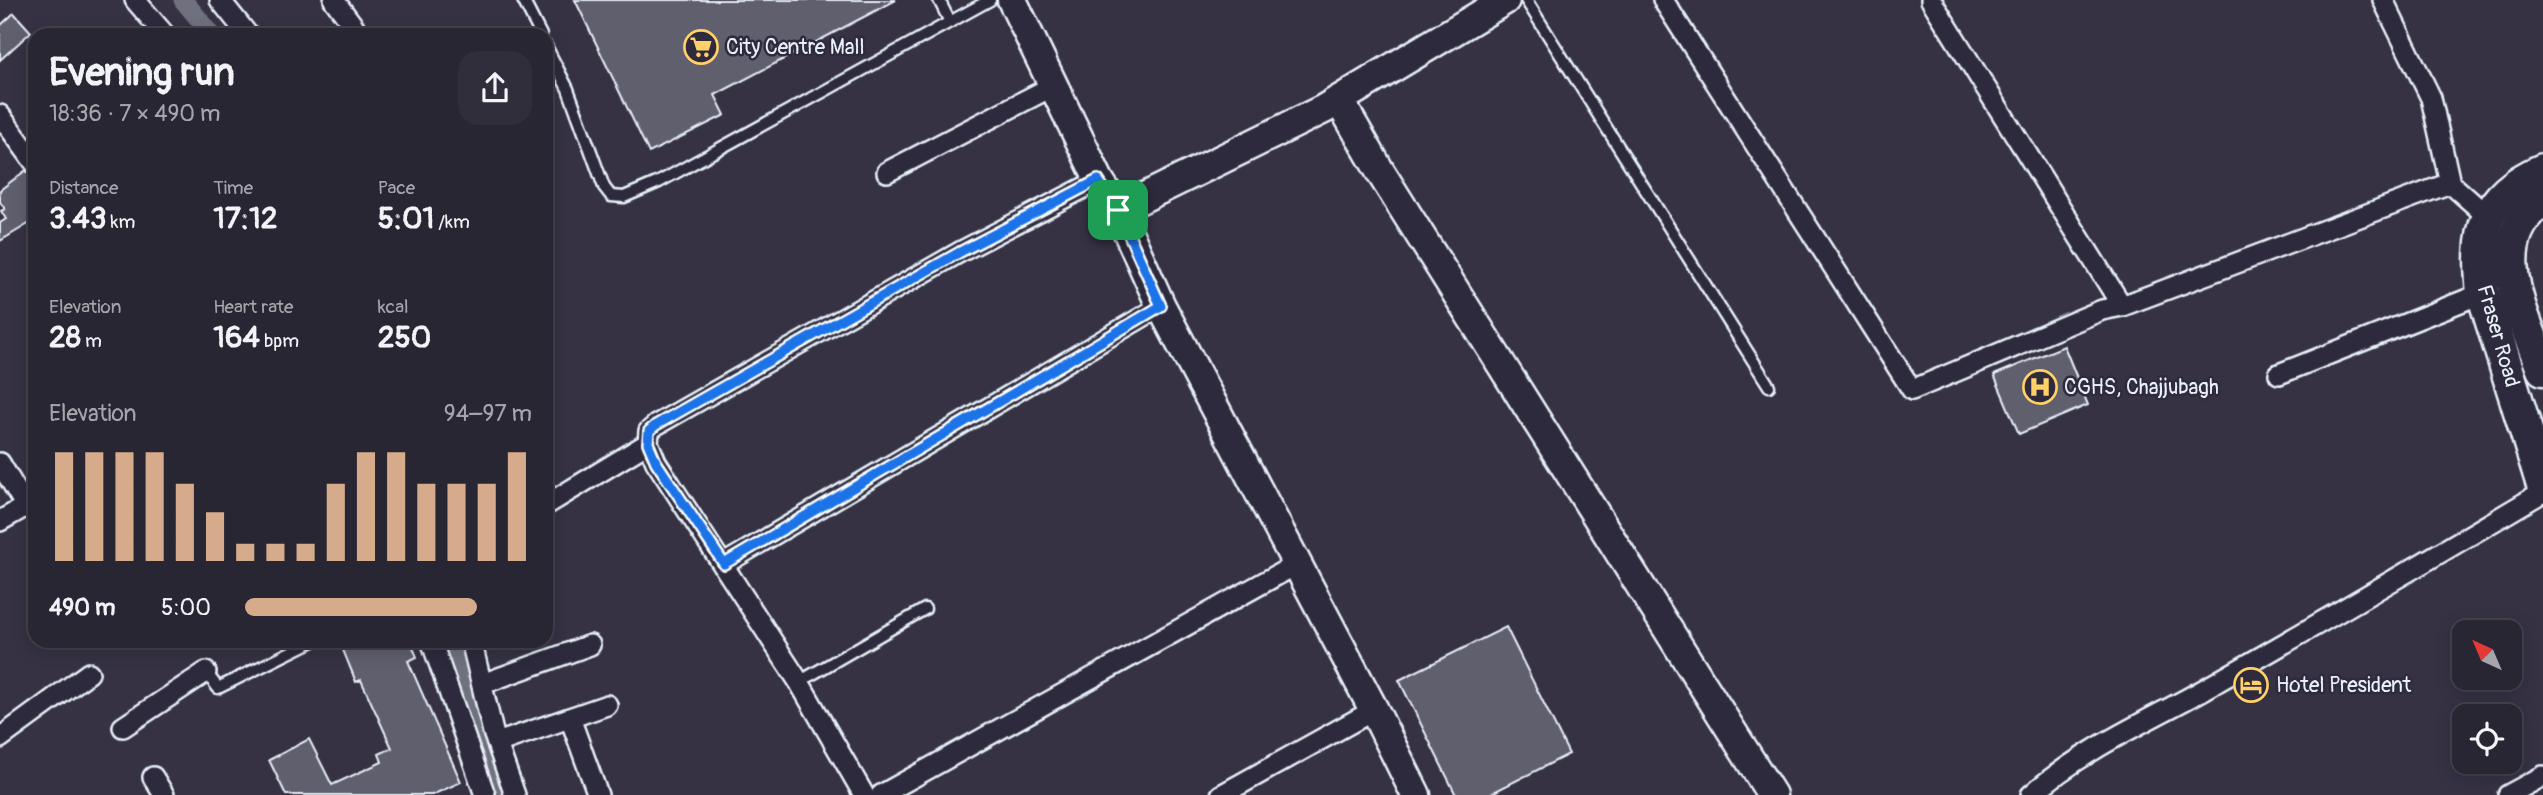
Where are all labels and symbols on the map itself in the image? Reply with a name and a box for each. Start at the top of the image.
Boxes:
supermarket icon: City Centre Mall [682,28,720,66]
place label: City Centre Mall [726,34,865,61]
pin [1088,180,1148,240]
street label: Fraser Road [2471,282,2525,390]
hospital icon: CGHS, Chajjubagh [2021,368,2059,406]
place label: CGHS, Chajjubagh [2064,374,2219,401]
north arrow [2452,620,2522,690]
hotel icon: Hotel President [2232,666,2270,704]
place label: Hotel President [2276,672,2412,699]

